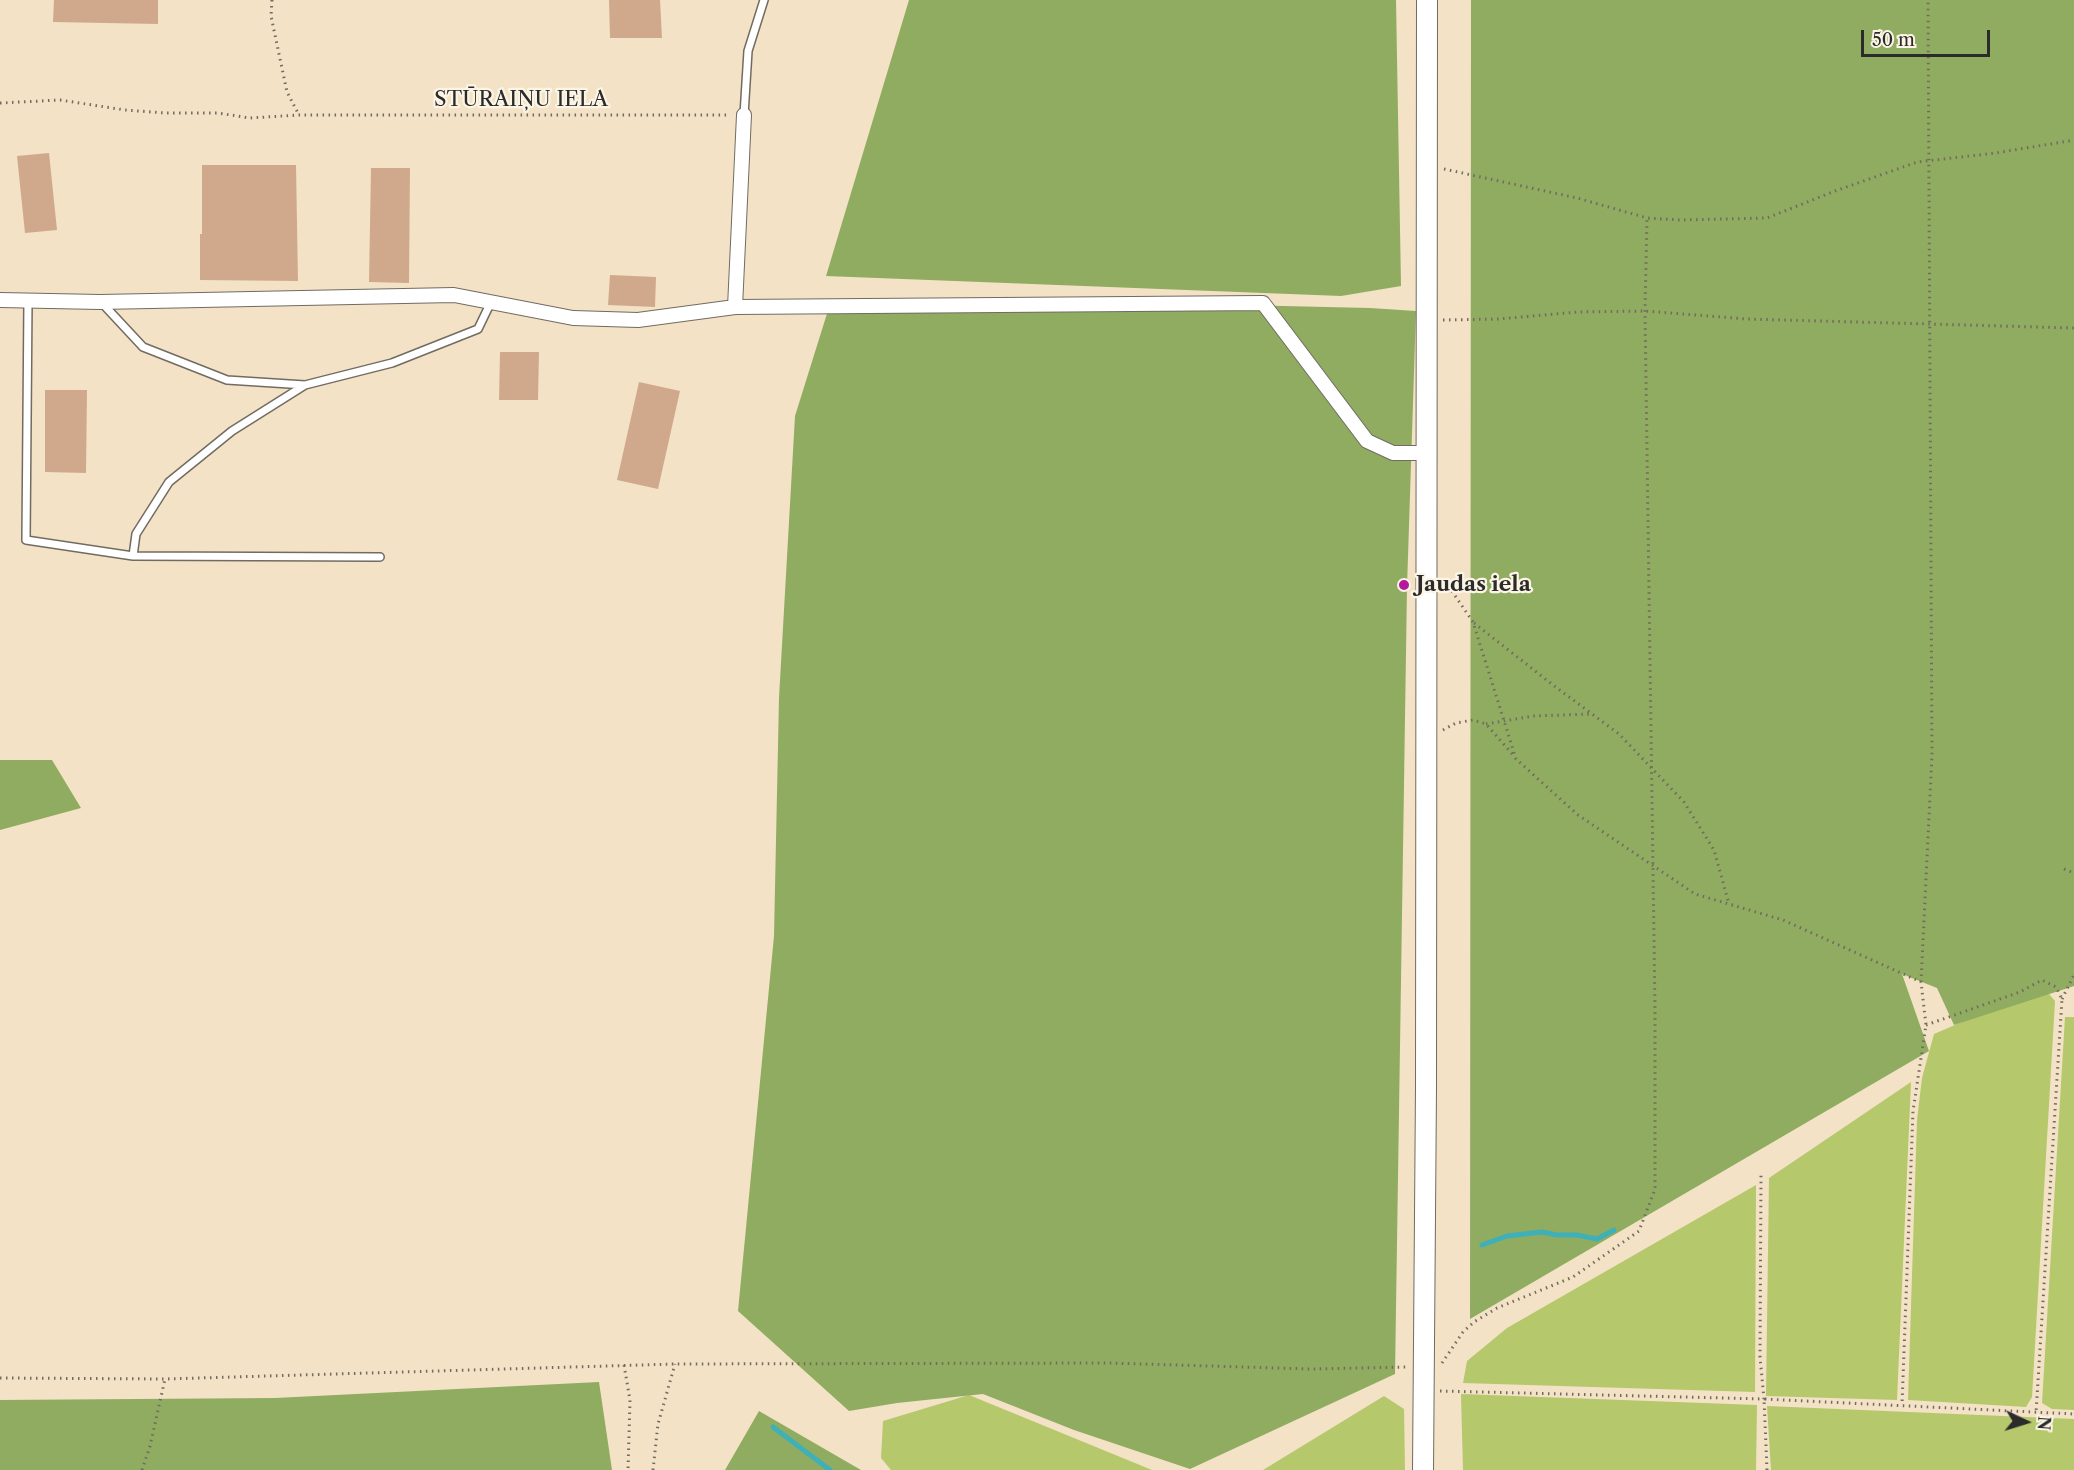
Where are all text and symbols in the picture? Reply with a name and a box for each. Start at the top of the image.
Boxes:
scale bar [1864,18,1993,56]
text: 50 m [1872,29,1915,51]
street label: STŪRAIŅU IELA [434,87,608,113]
place label: Jaudas iela [1416,572,1531,598]
marker: Jaudas iela [1397,578,1411,592]
north arrow [1996,1392,2056,1452]
text: N [2033,1416,2054,1431]

